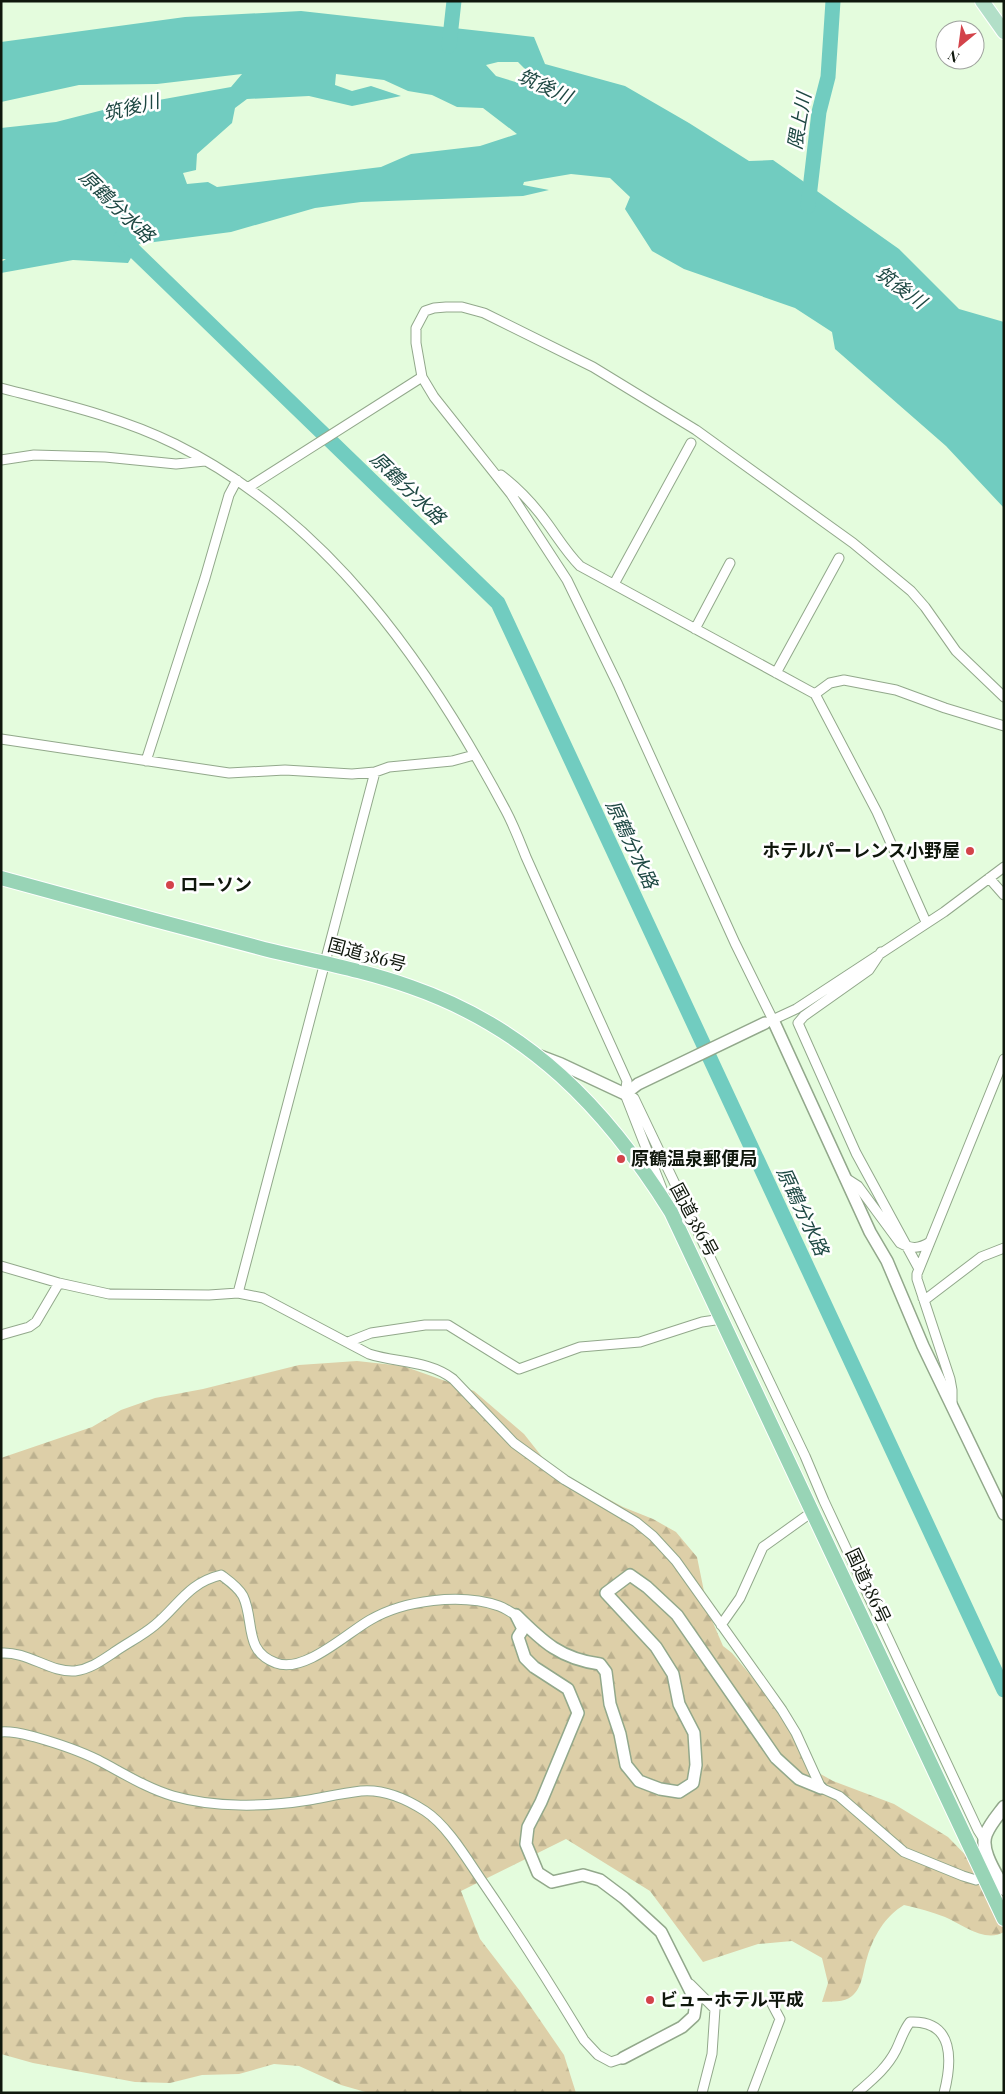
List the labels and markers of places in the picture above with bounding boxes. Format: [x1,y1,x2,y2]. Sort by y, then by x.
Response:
place label: ホテルパーレンス小野屋 [762,838,960,862]
marker: ホテルパーレンス小野屋 [964,845,976,857]
place label: ローソン [180,872,252,896]
marker: ローソン [164,879,176,891]
place label: 原鶴温泉郵便局 [631,1146,757,1170]
marker: 原鶴温泉郵便局 [615,1153,627,1165]
place label: ビューホテル平成 [660,1987,804,2011]
marker: ビューホテル平成 [644,1994,656,2006]

